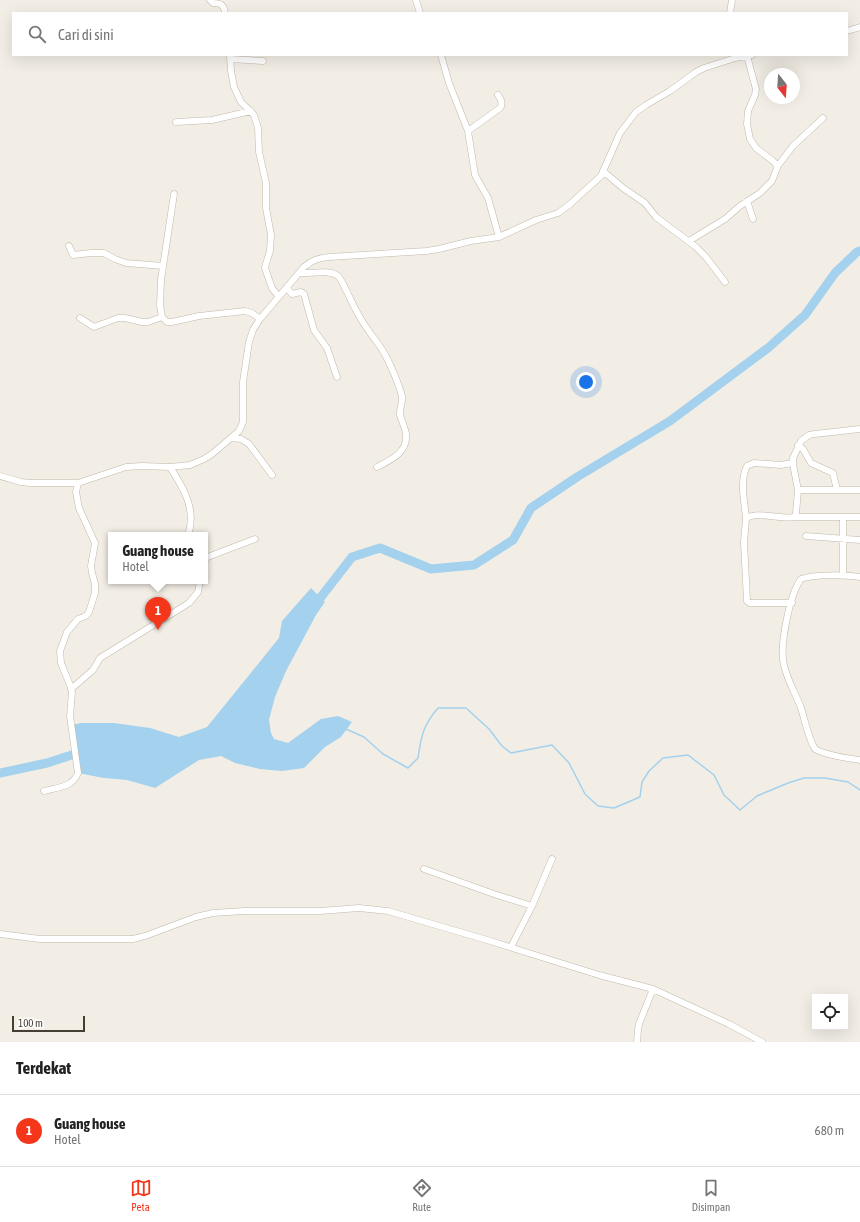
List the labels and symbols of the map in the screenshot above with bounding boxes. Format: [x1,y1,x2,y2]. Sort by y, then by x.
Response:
north arrow [764,68,800,104]
your location [576,372,596,392]
pin: 1 [145,597,171,630]
scale bar [12,1014,85,1033]

